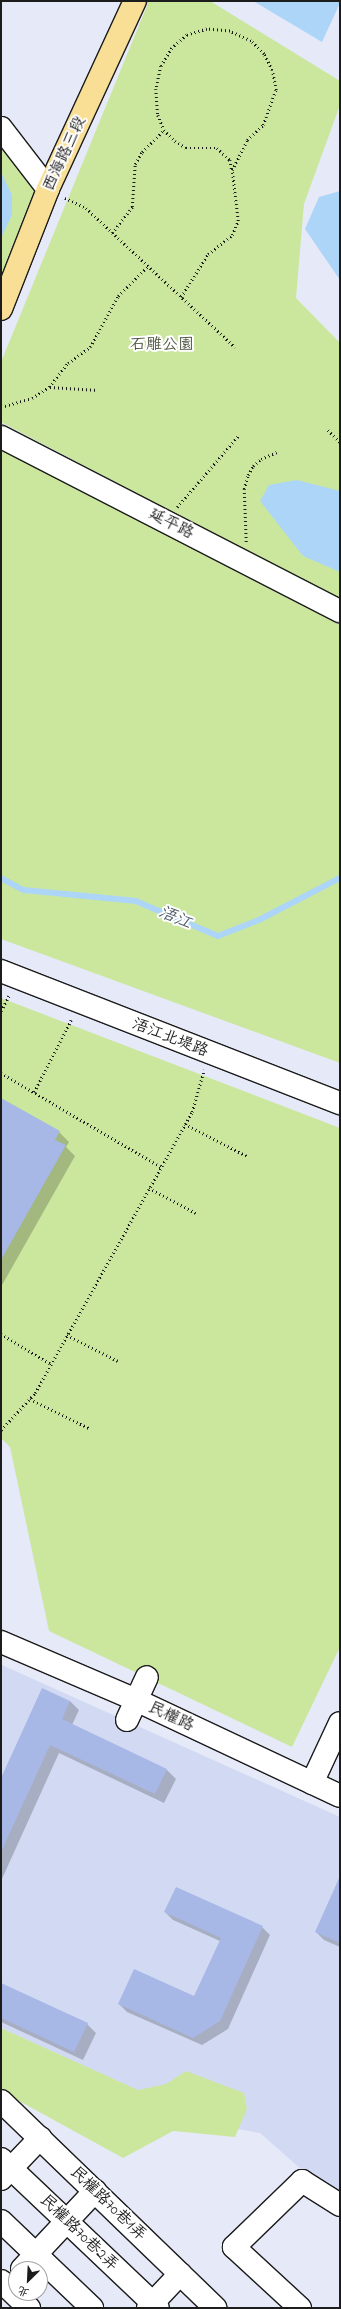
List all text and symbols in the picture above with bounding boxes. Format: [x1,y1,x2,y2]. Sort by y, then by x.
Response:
street label: 西海路三段 [39,114,91,194]
park label: 石雕公園 [130,335,194,355]
street label: 延平路 [145,505,197,543]
water label: 浯江 [155,902,195,934]
street label: 浯江北堤路 [129,1015,211,1061]
street label: 民權路 [145,1698,197,1736]
street label: 民權路70巷1弄 [66,2163,150,2245]
street label: 民權路70巷2弄 [36,2191,122,2275]
north arrow [8,2261,48,2301]
text: 北 [15,2282,32,2301]

